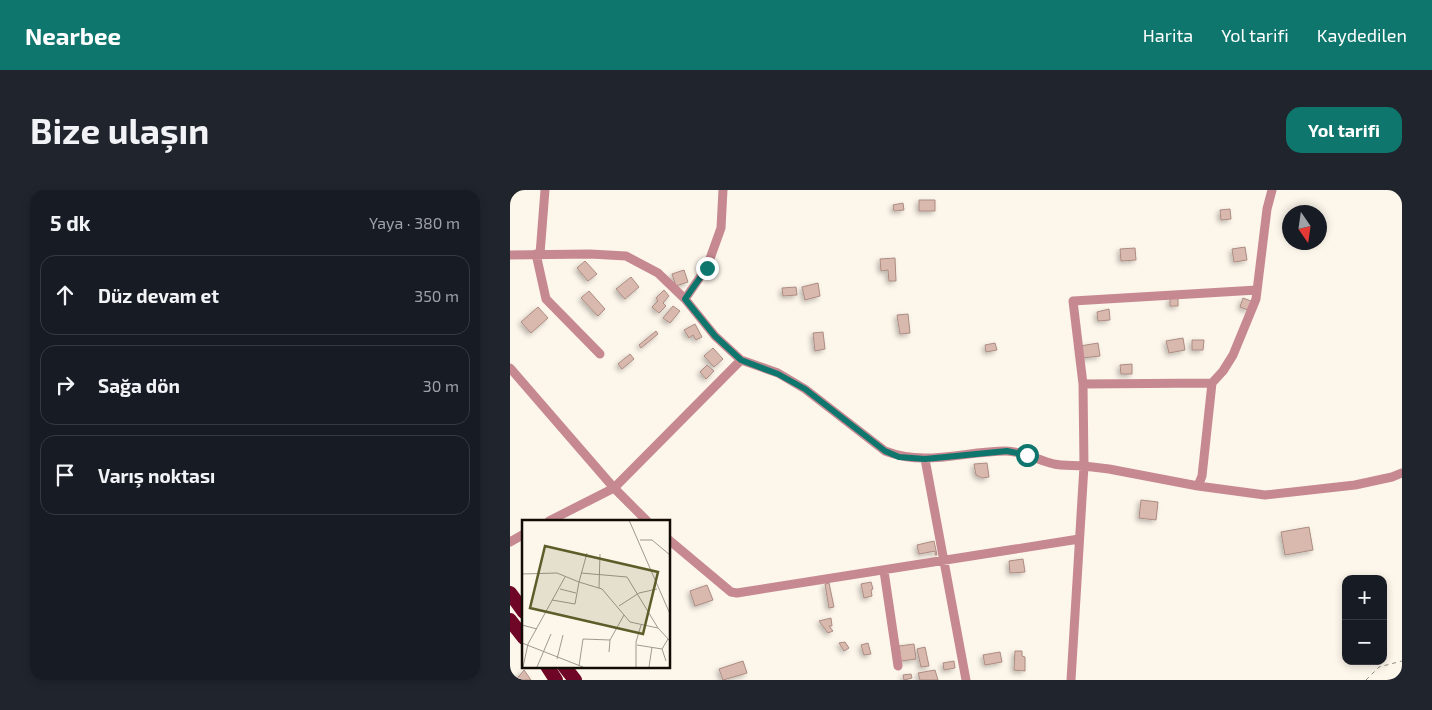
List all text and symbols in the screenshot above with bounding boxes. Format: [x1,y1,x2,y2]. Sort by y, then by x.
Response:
text: Nearbee [25,21,121,50]
text: Harita [1143,24,1193,46]
text: Yol tarifi [1221,24,1289,46]
text: Kaydedilen [1317,24,1407,46]
button: Yol tarifi [1286,107,1402,153]
text: Bize ulaşın [30,109,209,151]
north arrow [1282,205,1327,250]
text: 5 dk [50,210,90,235]
text: Yaya · 380 m [369,213,460,232]
route end [696,257,719,280]
icon: ahead [51,281,79,309]
text: Düz devam et [98,284,219,307]
text: 350 m [414,286,459,305]
icon: right [51,371,79,399]
text: Sağa dön [98,374,180,397]
text: 30 m [423,376,459,395]
route start [1016,444,1039,467]
icon: arrive [51,461,79,489]
text: Varış noktası [98,464,215,487]
inset map [522,520,670,668]
map controls [1342,575,1387,665]
button: + [1342,575,1387,620]
button: − [1342,620,1387,665]

